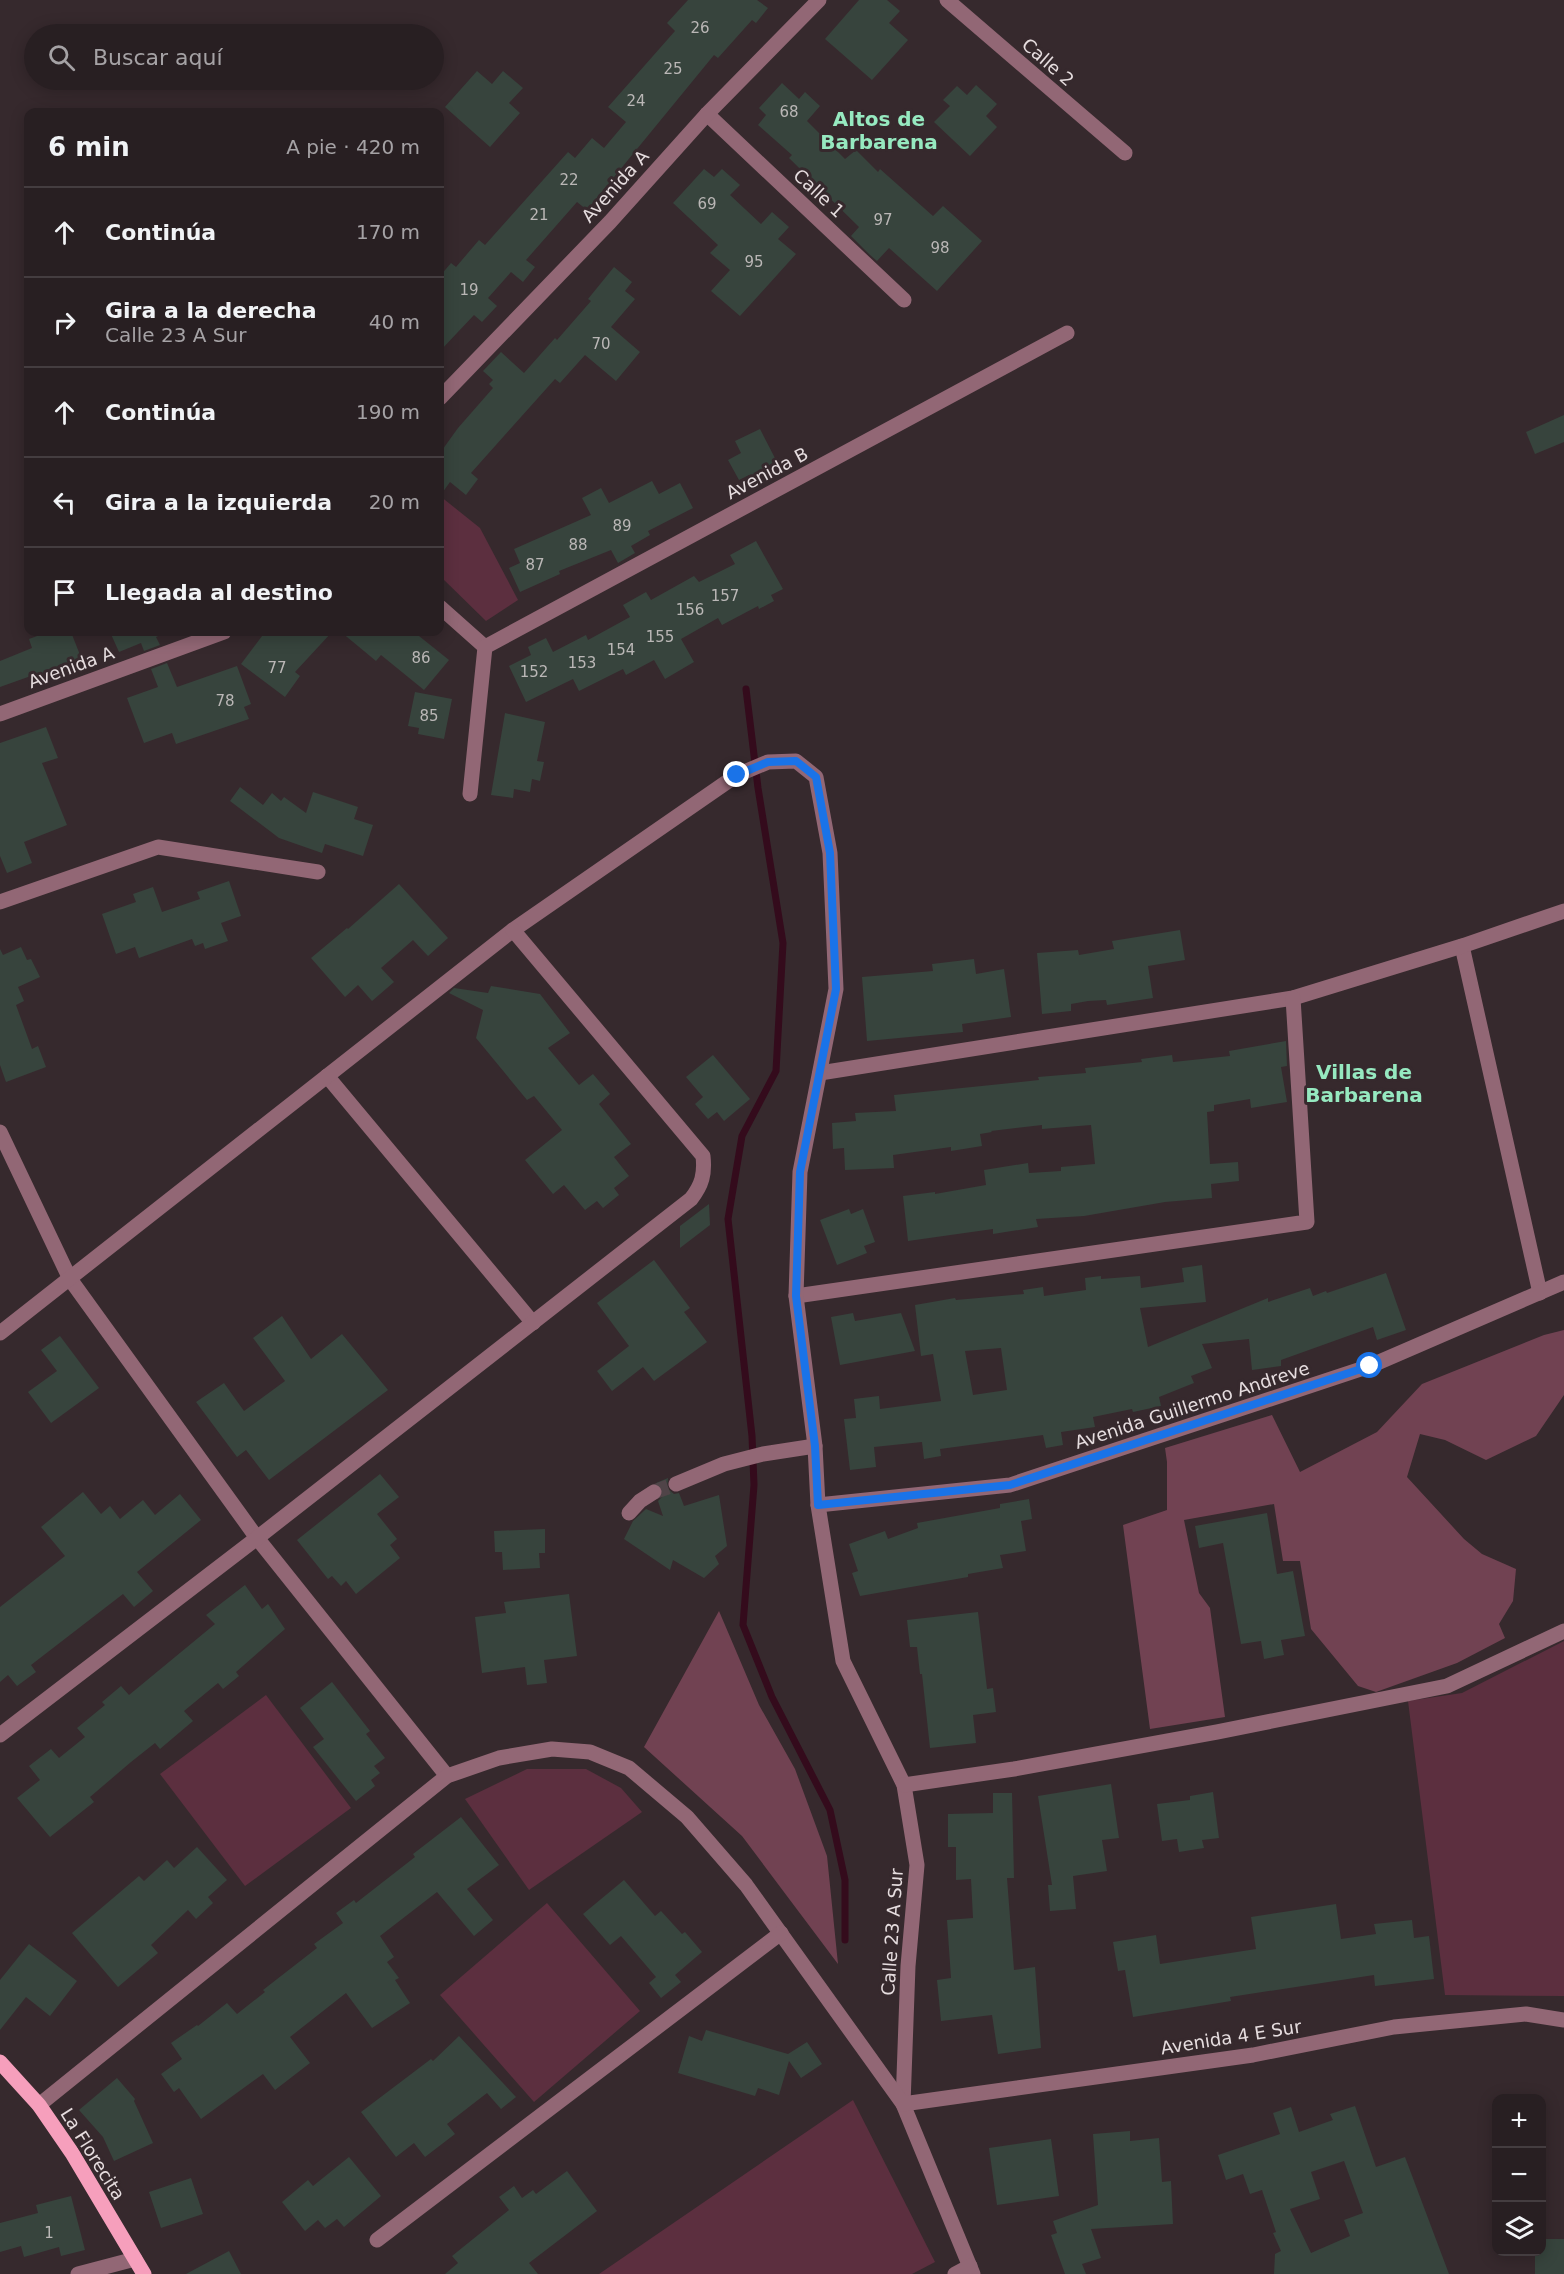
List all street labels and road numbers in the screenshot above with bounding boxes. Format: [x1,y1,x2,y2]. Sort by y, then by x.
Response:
street label: Calle 2 [1018,34,1078,90]
street label: Avenida A [577,145,653,226]
street label: Calle 1 [789,164,849,222]
street label: Avenida B [722,443,812,503]
street label: Avenida A [25,642,117,692]
street label: Avenida Guillermo Andreve [1072,1357,1312,1453]
street label: Calle 23 A Sur [877,1867,907,1996]
street label: Avenida 4 E Sur [1159,2015,1303,2058]
street label: La Florecita [56,2104,130,2204]

